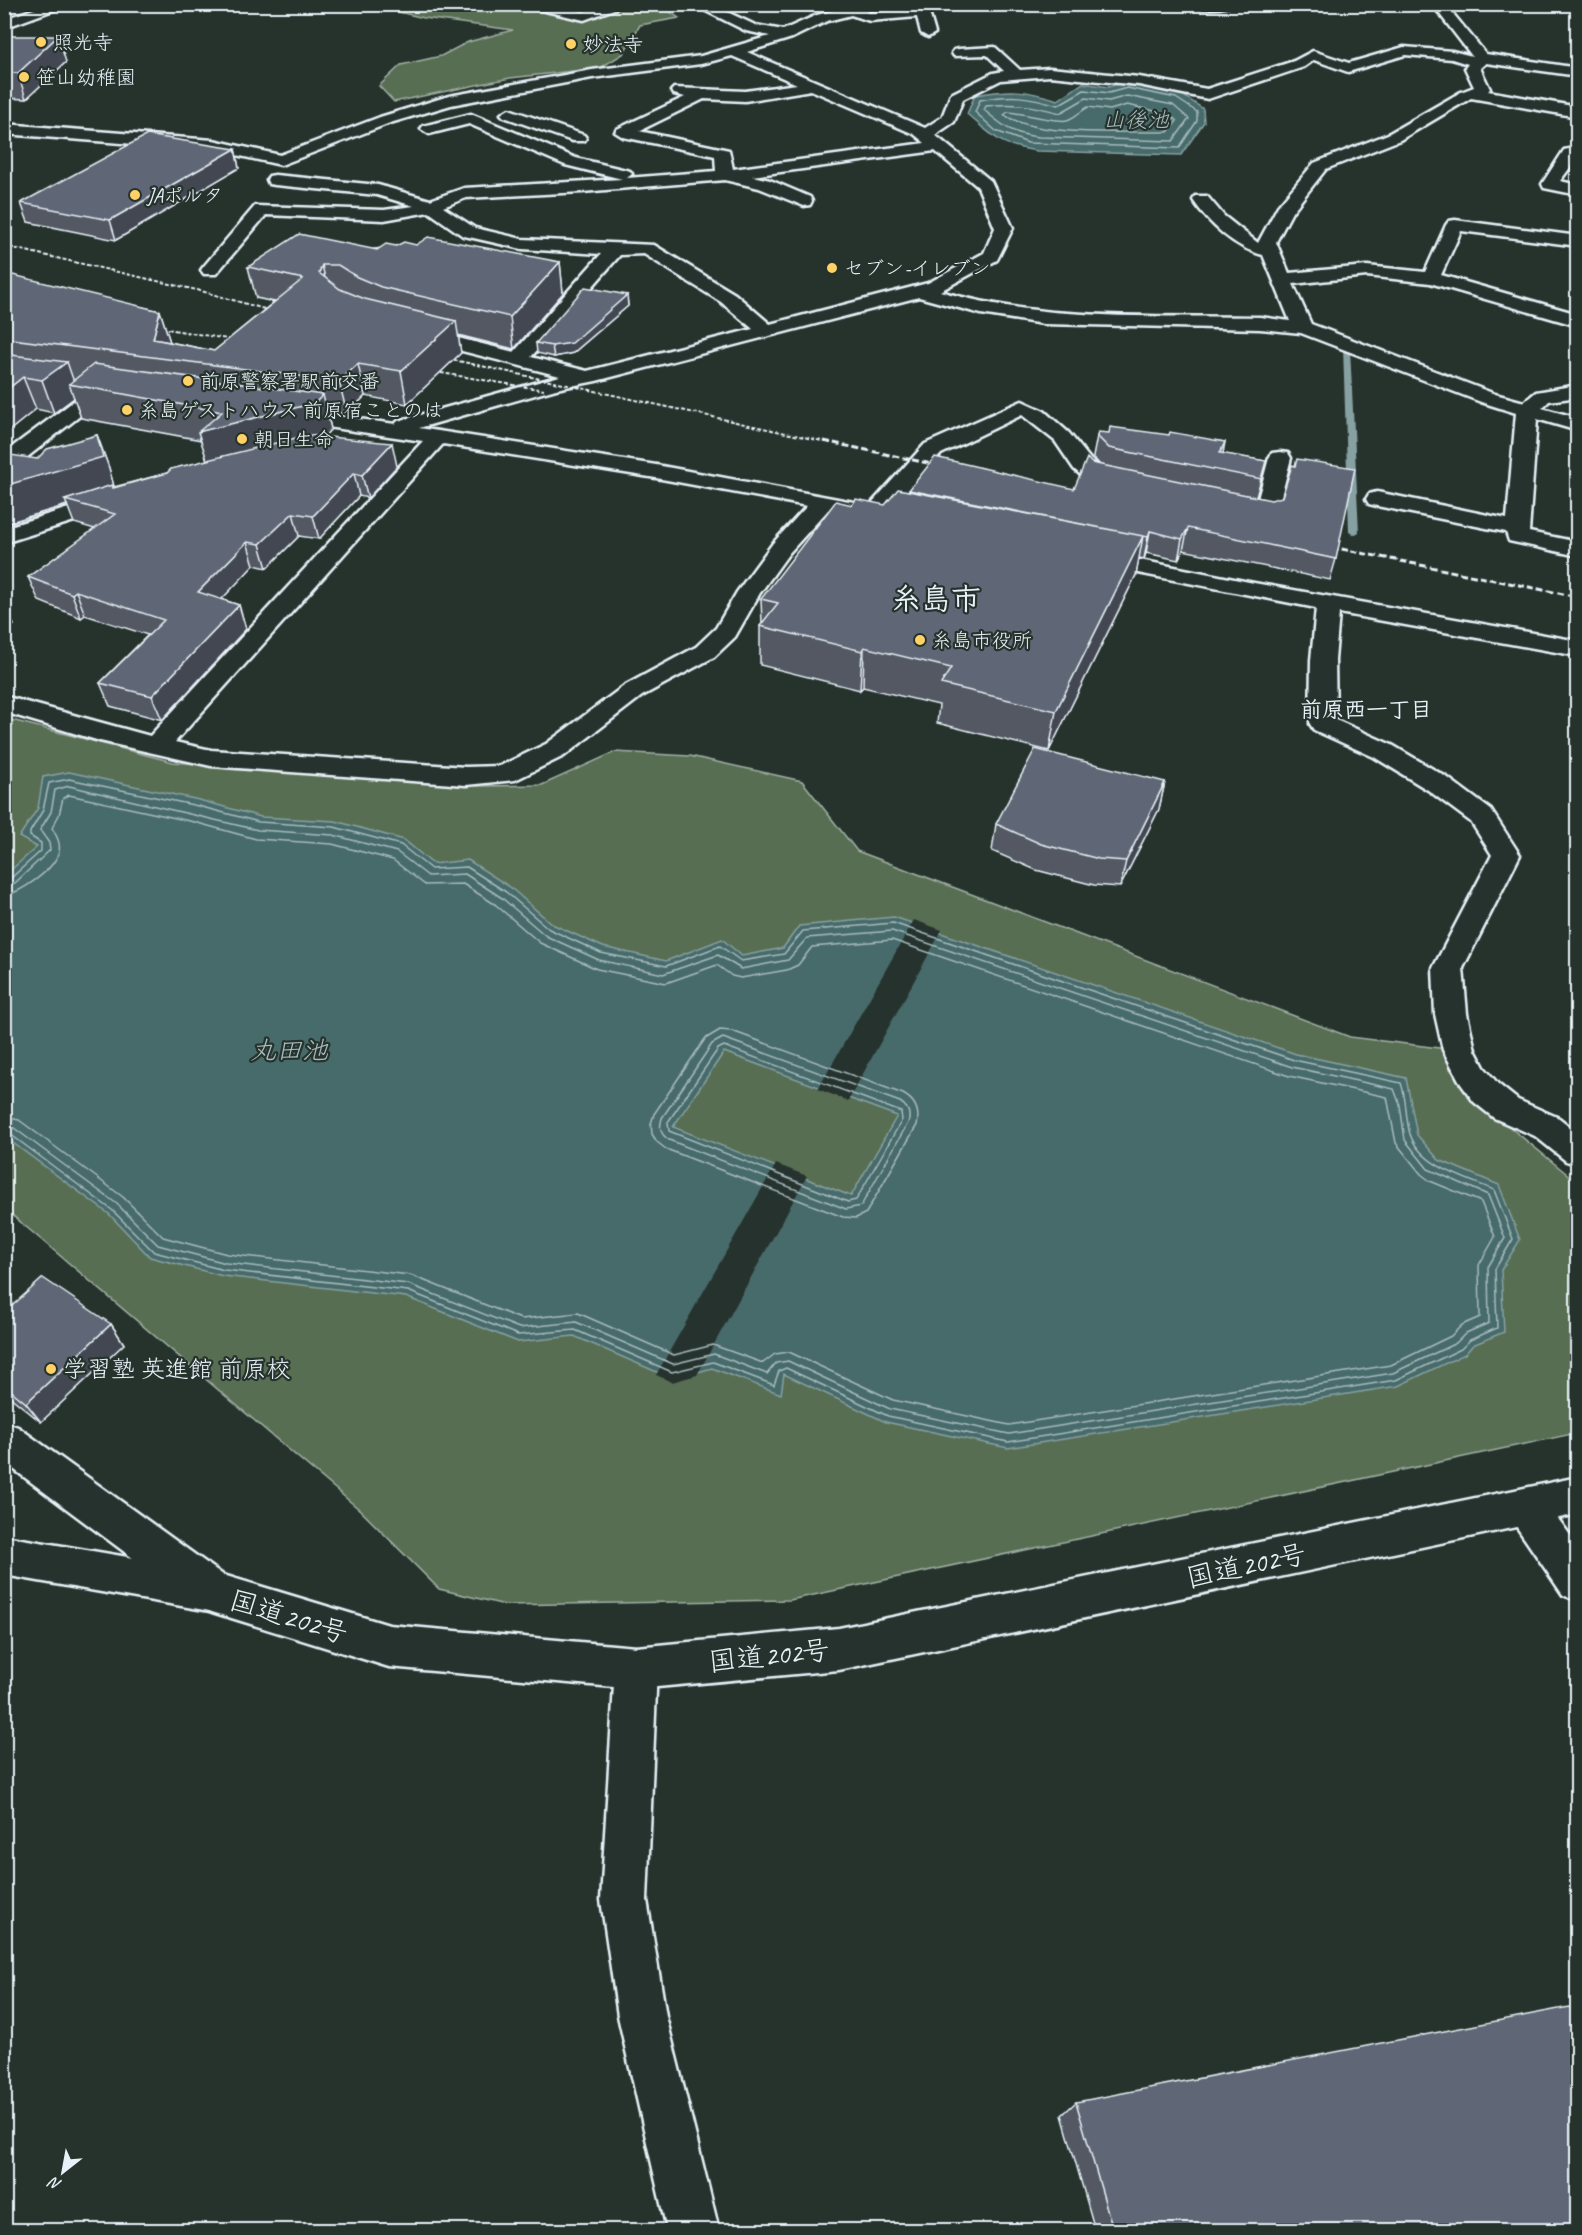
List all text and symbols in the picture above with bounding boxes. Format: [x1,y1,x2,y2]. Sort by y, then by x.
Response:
place label: 照光寺 [53,30,113,55]
place label: 妙法寺 [583,32,643,57]
marker: 照光寺 [34,35,48,49]
marker: 妙法寺 [564,37,578,51]
place label: 笹山幼稚園 [36,65,136,90]
marker: 笹山幼稚園 [17,70,31,84]
water label: 山後池 [1103,106,1170,134]
place label: JAポルタ [146,183,223,208]
marker: JAポルタ [128,188,142,202]
place label: セブン-イレブン [844,256,991,281]
marker: セブン-イレブン [825,261,839,275]
place label: 前原警察署駅前交番 [200,369,380,394]
marker: 前原警察署駅前交番 [181,374,195,388]
place label: 糸島ゲストハウス 前原宿ことのは [139,398,443,423]
marker: 糸島ゲストハウス 前原宿ことのは [120,403,134,417]
place label: 朝日生命 [254,427,334,452]
marker: 朝日生命 [235,432,249,446]
district label: 糸島市 [891,580,981,618]
place label: 糸島市役所 [932,628,1032,653]
marker: 糸島市役所 [913,633,927,647]
district label: 前原西一丁目 [1300,696,1432,724]
water label: 丸田池 [250,1034,329,1067]
place label: 学習塾 英進館 前原校 [63,1354,291,1384]
marker: 学習塾 英進館 前原校 [44,1362,58,1376]
street label: 国道202号 [1183,1536,1309,1595]
street label: 国道202号 [225,1582,352,1651]
street label: 国道202号 [707,1632,831,1679]
north arrow [33,2142,93,2202]
text: N [44,2171,65,2195]

